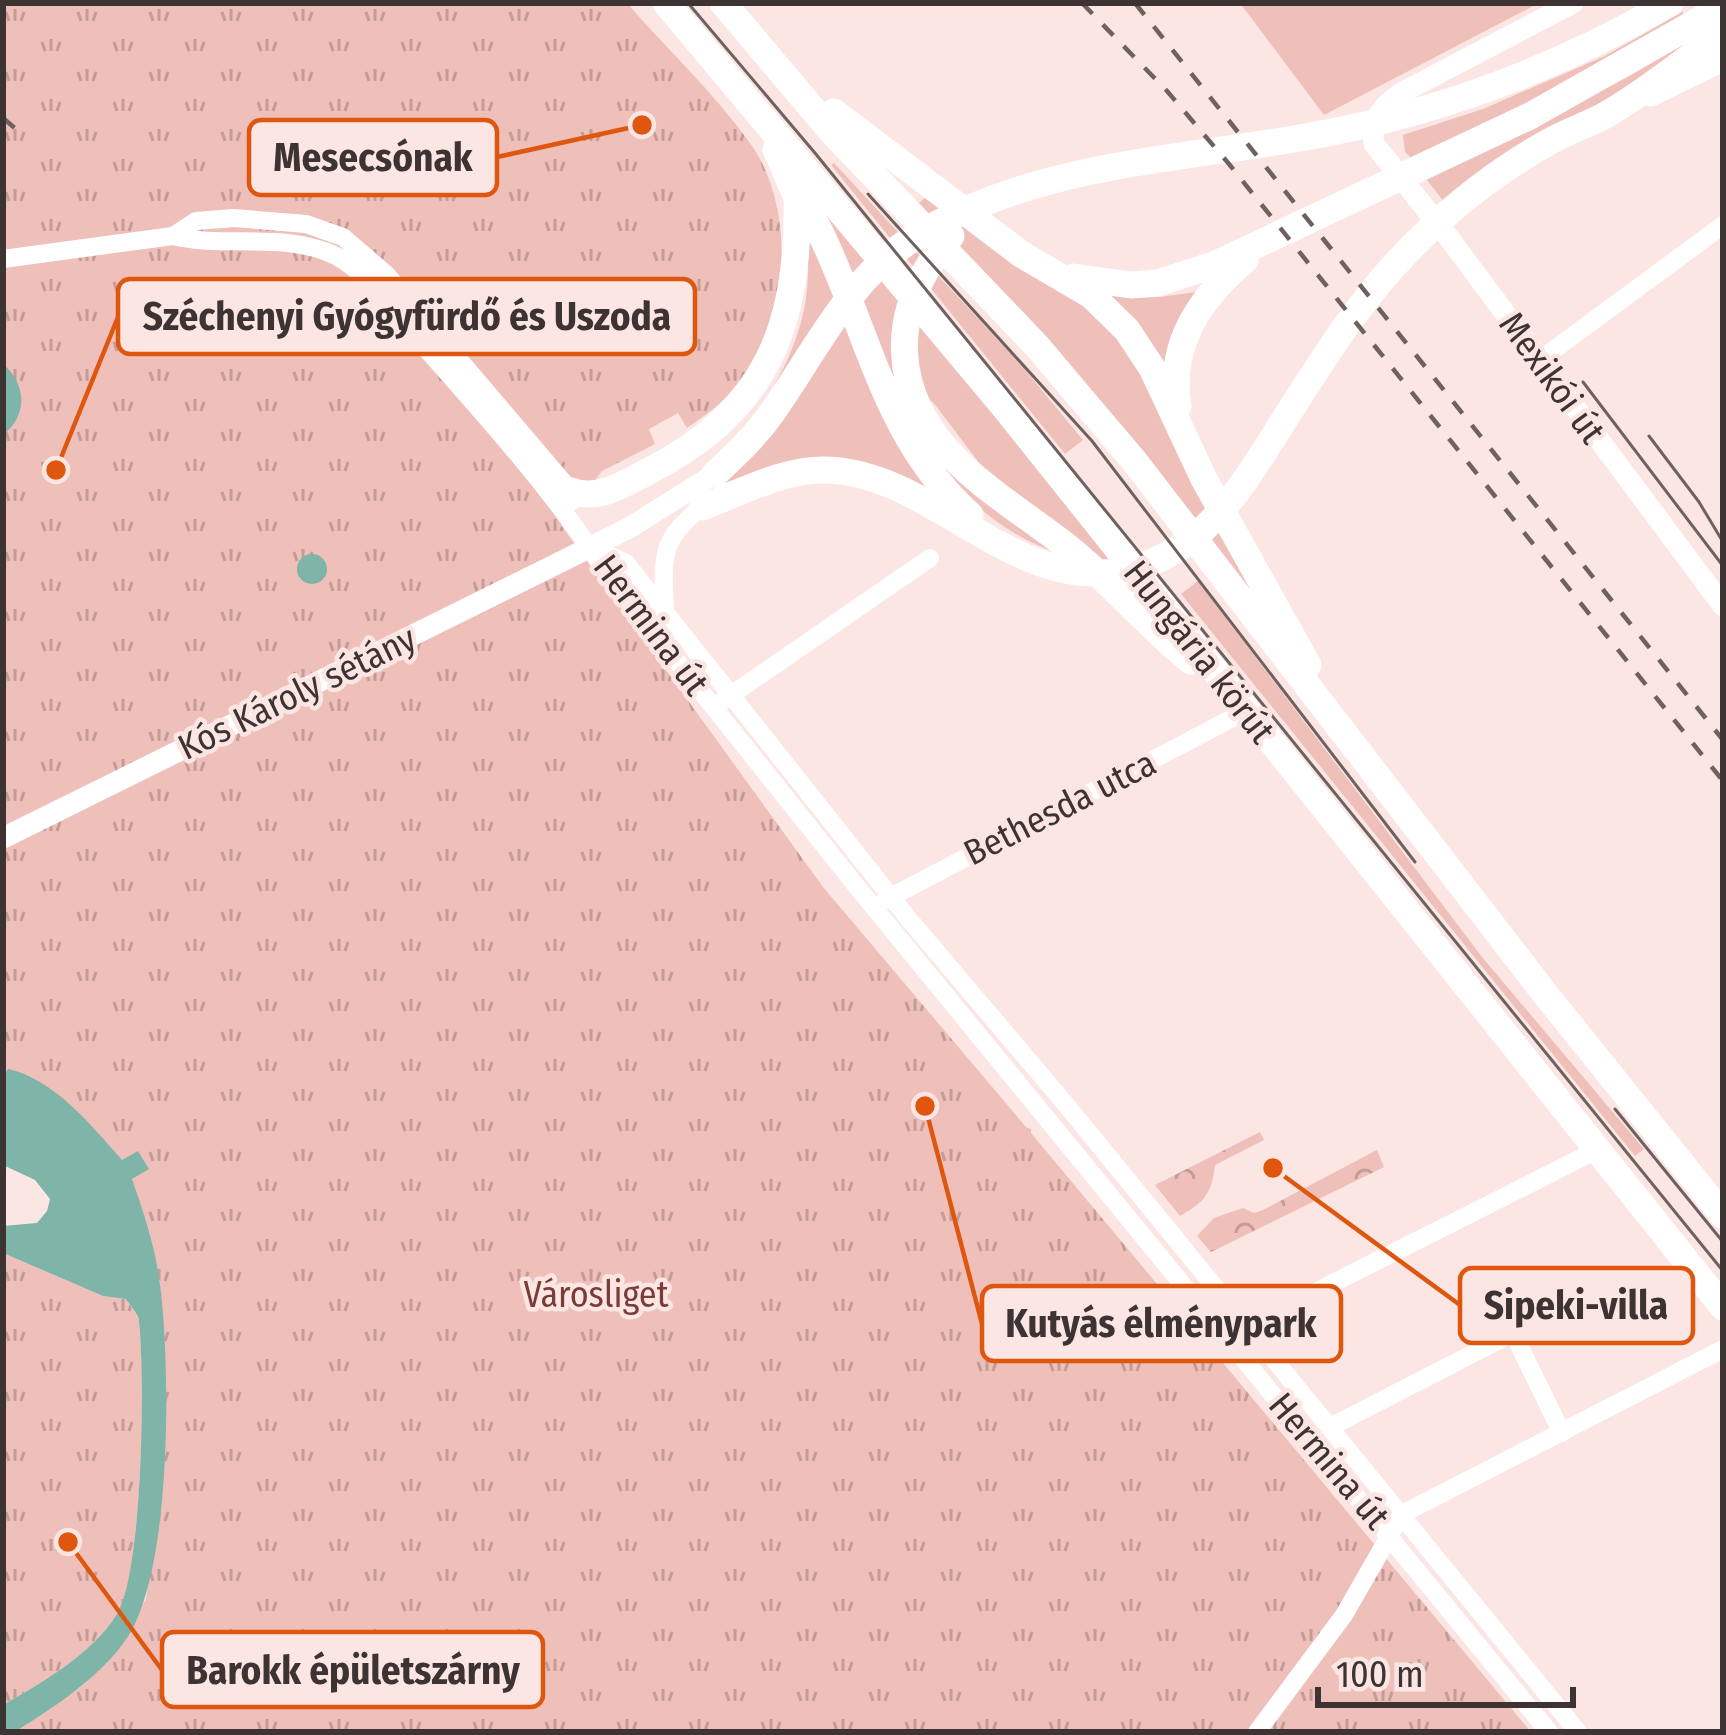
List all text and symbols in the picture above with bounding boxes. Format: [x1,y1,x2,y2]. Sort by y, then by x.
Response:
callout: Mesecsónak [249,120,497,195]
text: Mesecsónak [273,135,474,181]
callout: Széchenyi Gyógyfürdő és Uszoda [118,279,695,354]
text: Széchenyi Gyógyfürdő és Uszoda [143,294,671,340]
street label: Mexikói út [1490,304,1614,452]
street label: Hermina út [584,546,718,704]
street label: Hungária körút [1114,552,1284,752]
street label: Kós Károly sétány [171,616,423,770]
street label: Bethesda utca [957,741,1163,875]
callout: Sipeki-villa [1460,1268,1693,1343]
park label: Városliget [524,1273,669,1317]
text: Sipeki-villa [1484,1283,1668,1329]
callout: Kutyás élménypark [982,1286,1341,1361]
text: Kutyás élménypark [1005,1301,1318,1347]
street label: Hermina út [1259,1384,1399,1538]
callout: Barokk épületszárny [162,1632,543,1707]
scale bar [1318,1633,1573,1707]
text: Barokk épületszárny [186,1648,520,1694]
text: 100 m [1336,1653,1424,1697]

